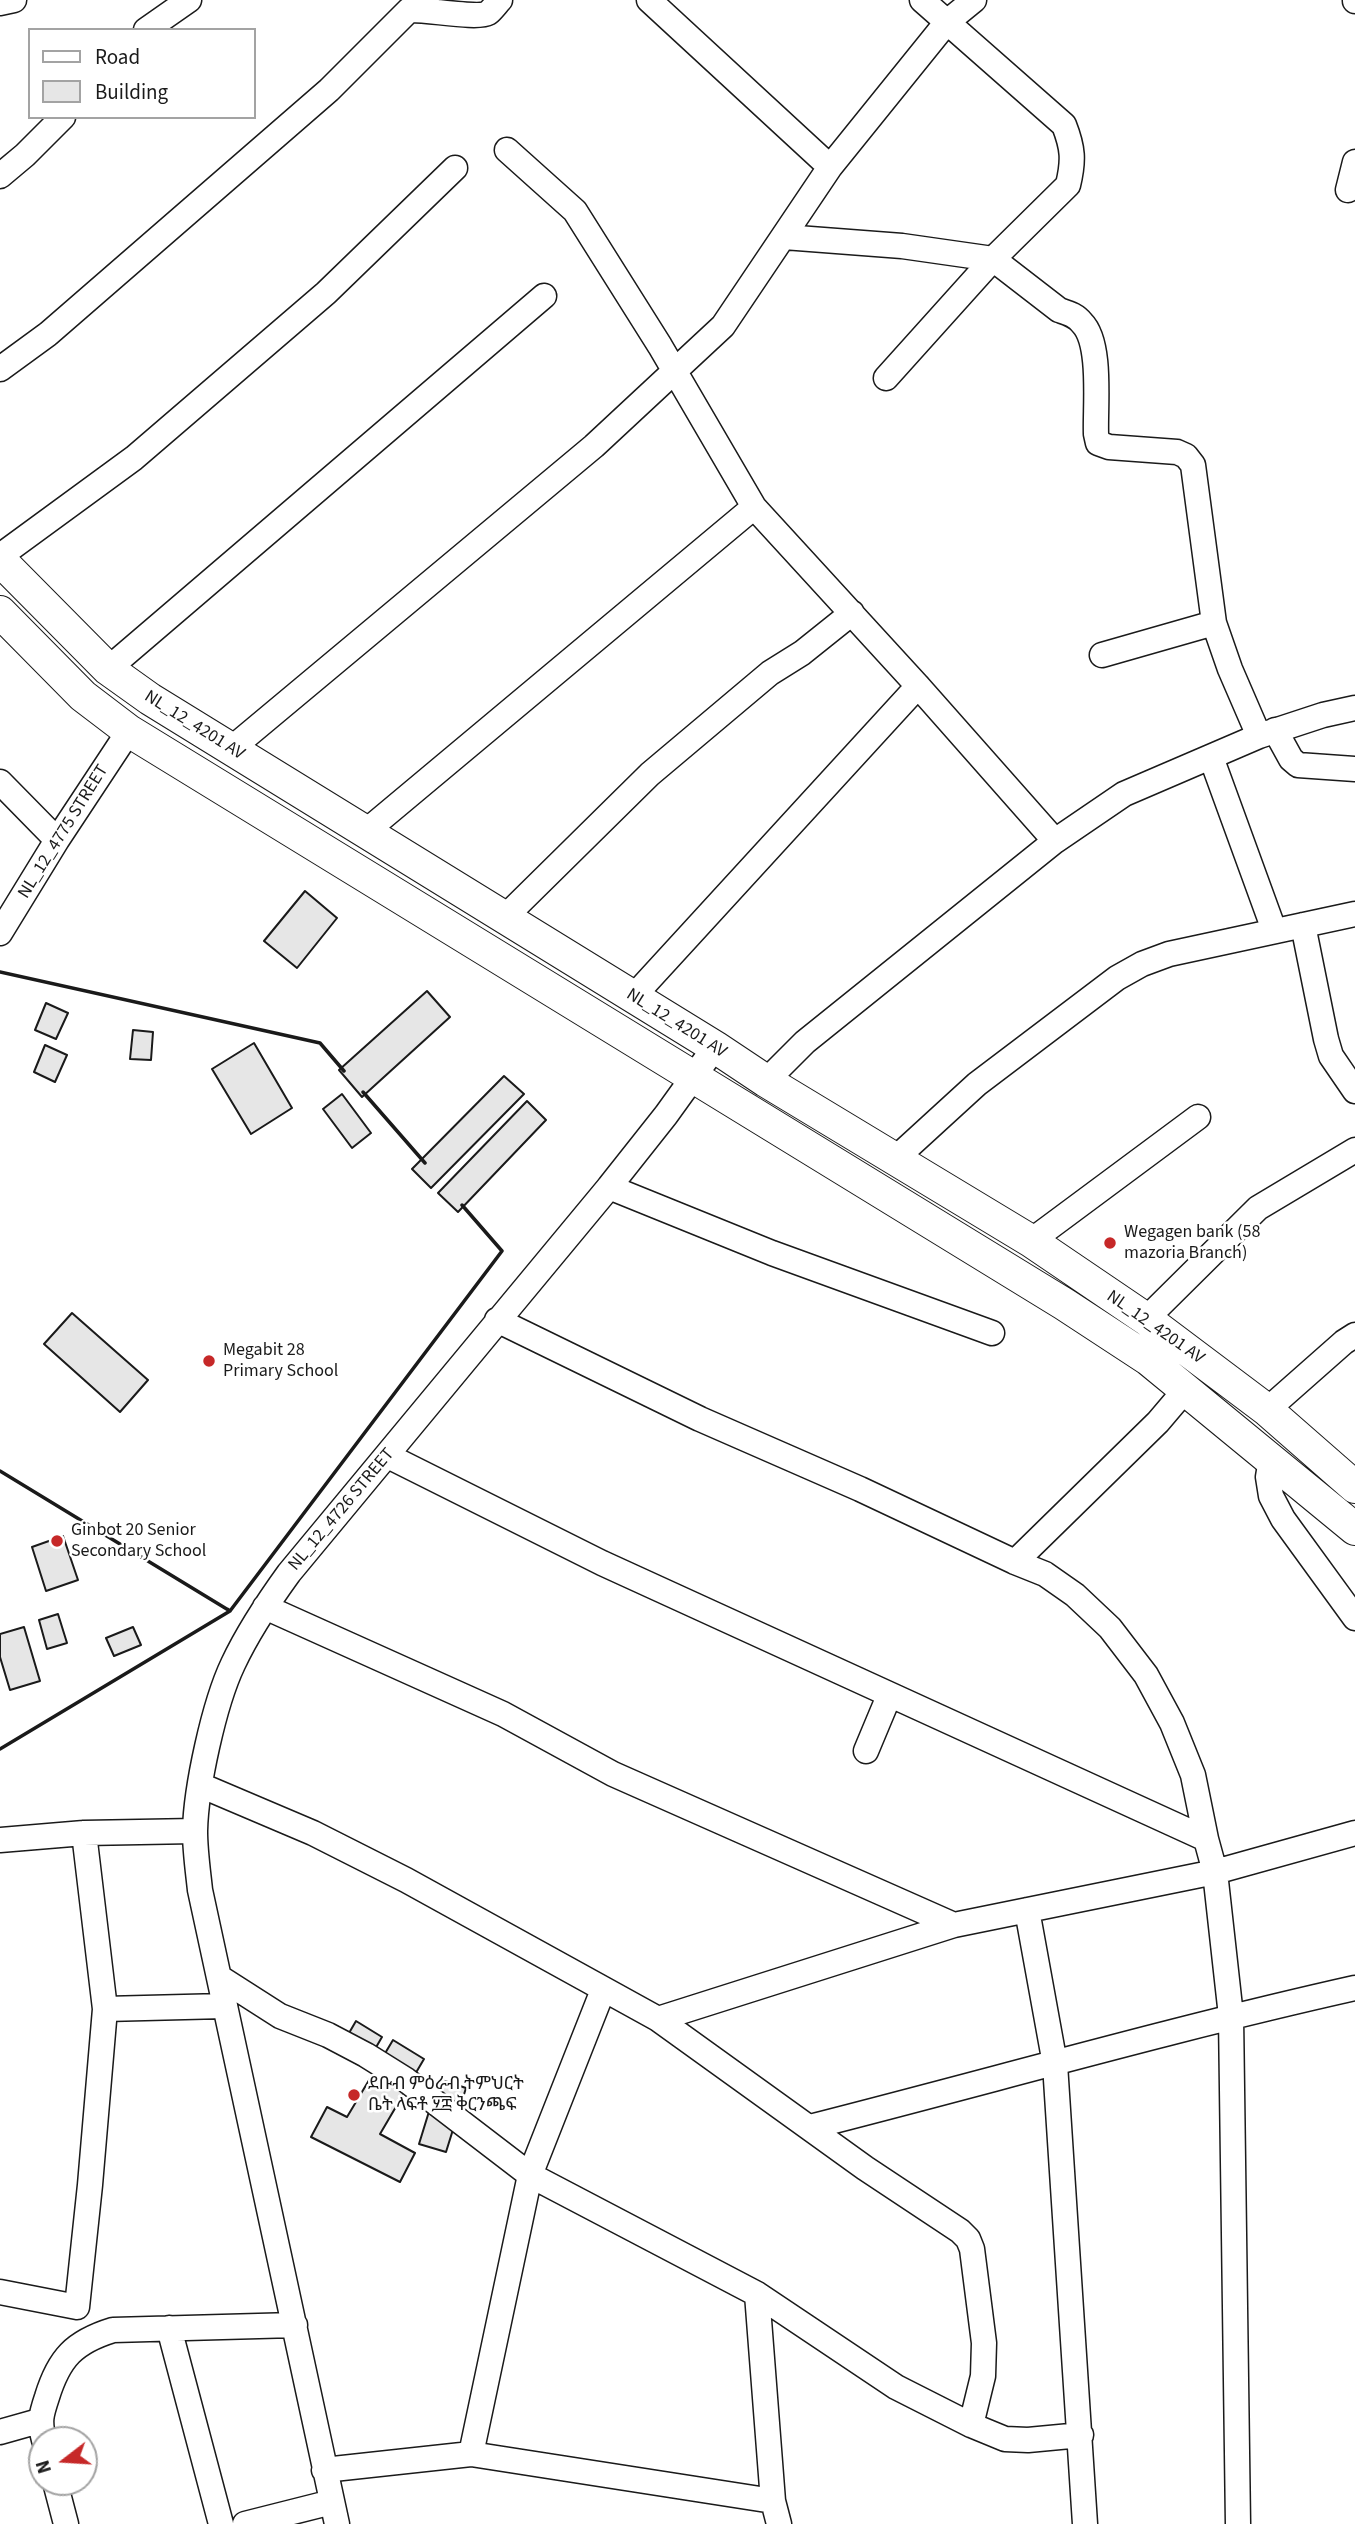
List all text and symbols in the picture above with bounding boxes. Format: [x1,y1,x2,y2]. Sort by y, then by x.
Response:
legend [28,28,256,119]
text: Road [95,42,140,72]
text: Building [95,77,168,107]
street label: NL_12_4201 AV [140,687,248,765]
street label: NL_12_4775 STREET [14,761,114,903]
street label: NL_12_4201 AV [622,985,730,1063]
place label: Wegagen bank (58 mazoria Branch) [1124,1222,1260,1264]
marker: Wegagen bank (58 mazoria Branch) [1102,1235,1118,1251]
street label: NL_12_4201 AV [1102,1286,1208,1370]
place label: Megabit 28 Primary School [223,1340,338,1382]
marker: Megabit 28 Primary School [201,1353,217,1369]
street label: NL_12_4726 STREET [284,1444,400,1576]
place label: Ginbot 20 Senior Secondary School [71,1520,206,1562]
marker: Ginbot 20 Senior Secondary School [49,1533,65,1549]
place label: ደቡብ ምዕራብ ትምህርት ቤት ላፍቶ ፶፰ ቅርንጫፍ [368,2074,524,2116]
marker: ደቡብ ምዕራብ ትምህርት ቤት ላፍቶ ፶፰ ቅርንጫፍ [346,2087,362,2103]
north arrow [28,2426,98,2496]
text: N [30,2457,59,2477]

